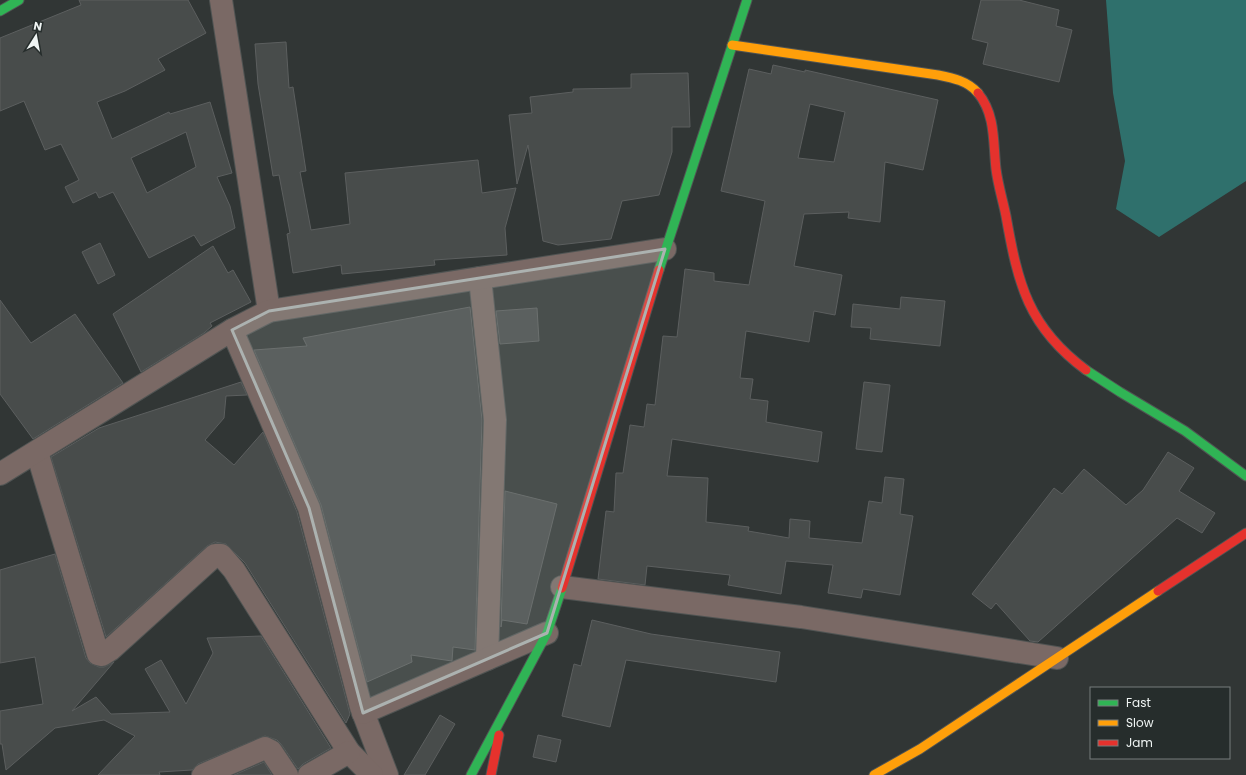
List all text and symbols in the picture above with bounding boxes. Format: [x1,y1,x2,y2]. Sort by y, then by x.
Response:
north arrow [16,16,56,56]
text: N [32,18,43,35]
legend [1090,687,1230,759]
text: Fast [1126,694,1151,711]
text: Slow [1126,714,1154,731]
text: Jam [1126,734,1153,751]

